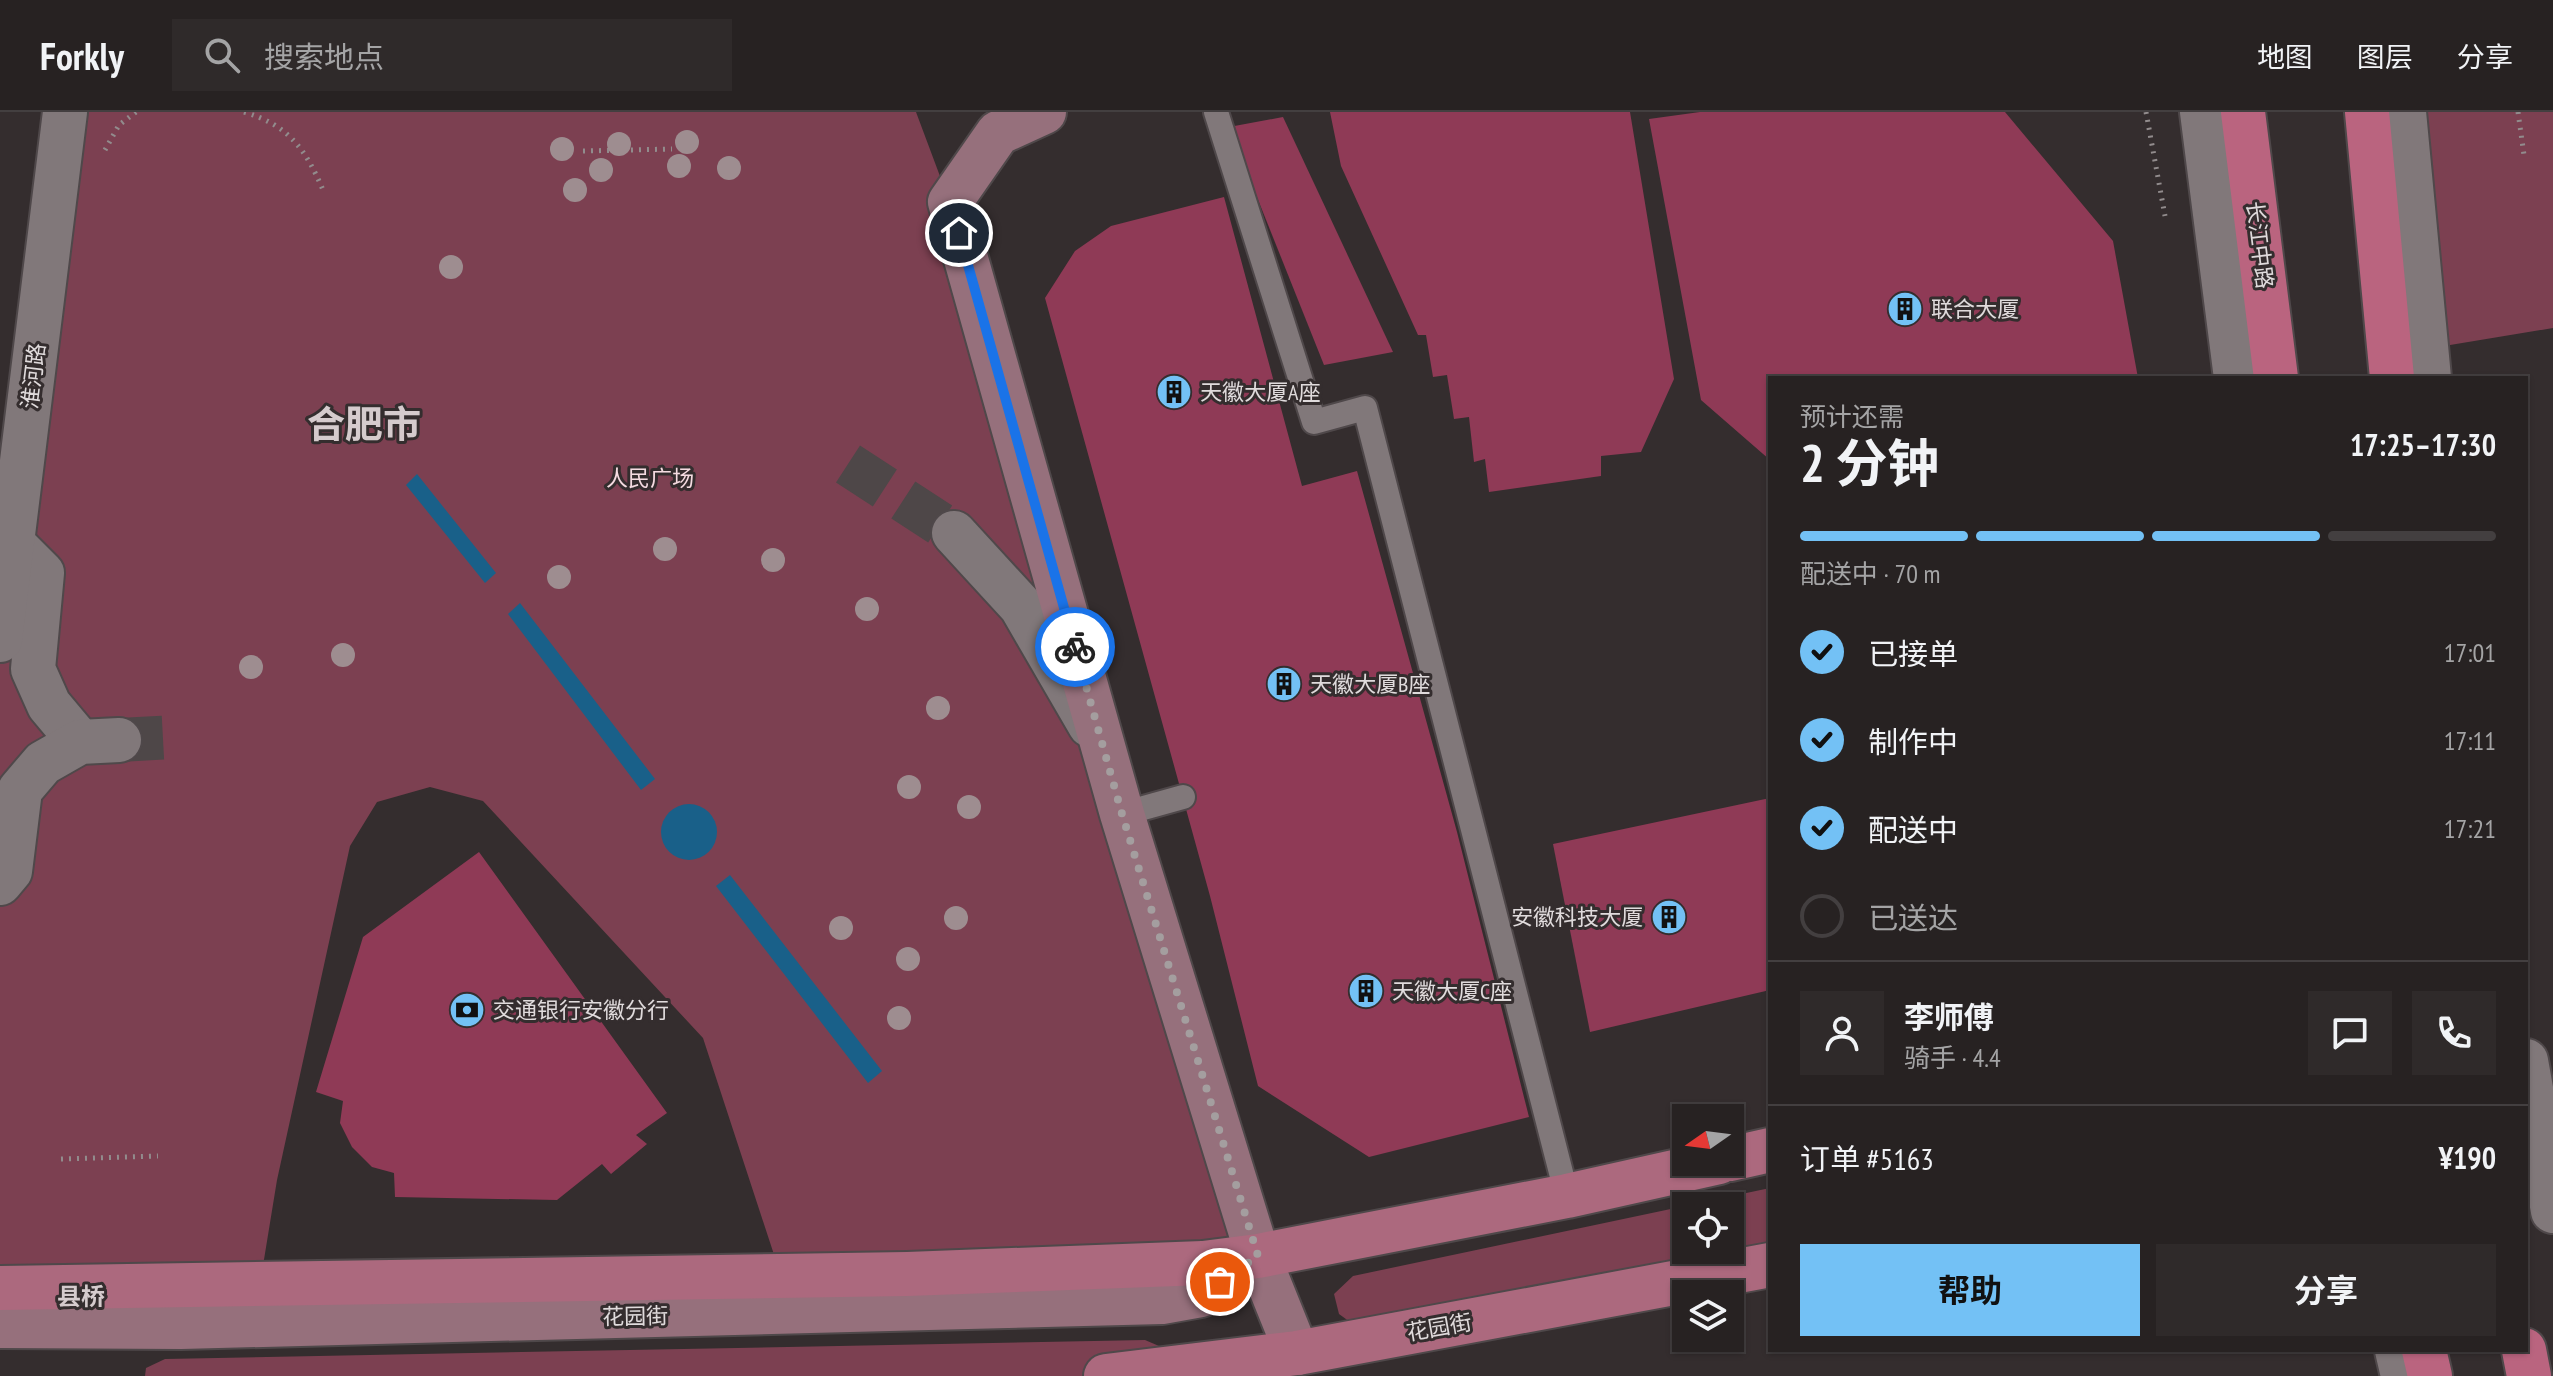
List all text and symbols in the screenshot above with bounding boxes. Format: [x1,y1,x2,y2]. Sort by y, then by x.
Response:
search box [172,19,732,91]
text: Forkly [40,31,124,80]
icon: search [200,33,244,77]
text: 搜索地点 [264,37,384,76]
text: 地图 [2257,38,2313,75]
text: 图层 [2357,38,2413,75]
text: 分享 [2457,38,2513,75]
pin [925,199,993,267]
street label: 长江中路 [2241,200,2279,290]
icon: home [937,211,981,255]
building icon: 联合大厦 [1886,290,1924,328]
place label: 联合大厦 [1931,295,2019,323]
street label: 淮河路 [15,342,51,410]
building icon: 天徽大厦A座 [1155,373,1193,411]
place label: 天徽大厦A座 [1200,378,1320,406]
district label: 合肥市 [307,399,421,448]
text: 预计还需 [1800,400,1904,433]
text: 17:25–17:30 [2350,425,2496,464]
text: 2 分钟 [1800,429,1940,496]
park label: 人民广场 [606,464,694,492]
text: 配送中 · 70 m [1800,557,1940,590]
courier [1035,607,1115,687]
icon: bike [1053,625,1097,669]
icon: check [1800,630,1844,674]
text: 已接单 [1868,634,1958,673]
text: 17:01 [2444,636,2496,669]
building icon: 天徽大厦B座 [1265,665,1303,703]
place label: 天徽大厦B座 [1310,670,1430,698]
icon: check [1800,718,1844,762]
text: 制作中 [1868,722,1958,761]
text: 17:11 [2444,724,2496,757]
icon: check [1800,806,1844,850]
text: 配送中 [1868,810,1958,849]
text: 17:21 [2444,812,2496,845]
building icon: 安徽科技大厦 [1650,898,1688,936]
text: 已送达 [1868,898,1958,937]
place label: 安徽科技大厦 [1511,903,1643,931]
building icon: 天徽大厦C座 [1347,972,1385,1010]
place label: 天徽大厦C座 [1392,977,1512,1005]
bank icon: 交通银行安徽分行 [448,991,486,1029]
button: person [1800,991,1884,1075]
button: chat [2308,991,2392,1075]
button: phone [2412,991,2496,1075]
place label: 交通银行安徽分行 [493,996,669,1024]
text: 李师傅 [1904,997,1994,1036]
text: 骑手 · 4.4 [1904,1041,2001,1074]
north arrow [1672,1104,1744,1176]
map controls [1672,1104,1744,1352]
text: ¥190 [2439,1138,2496,1177]
text: 订单 #5163 [1800,1139,1934,1178]
button: locate [1672,1192,1744,1264]
button: 帮助 [1800,1244,2140,1336]
button: 分享 [2156,1244,2496,1336]
pin [1186,1248,1254,1316]
icon: bag [1198,1260,1242,1304]
button: layers [1672,1280,1744,1352]
district label: 县桥 [57,1281,105,1312]
street label: 花园街 [602,1301,668,1331]
street label: 花园街 [1404,1307,1474,1347]

